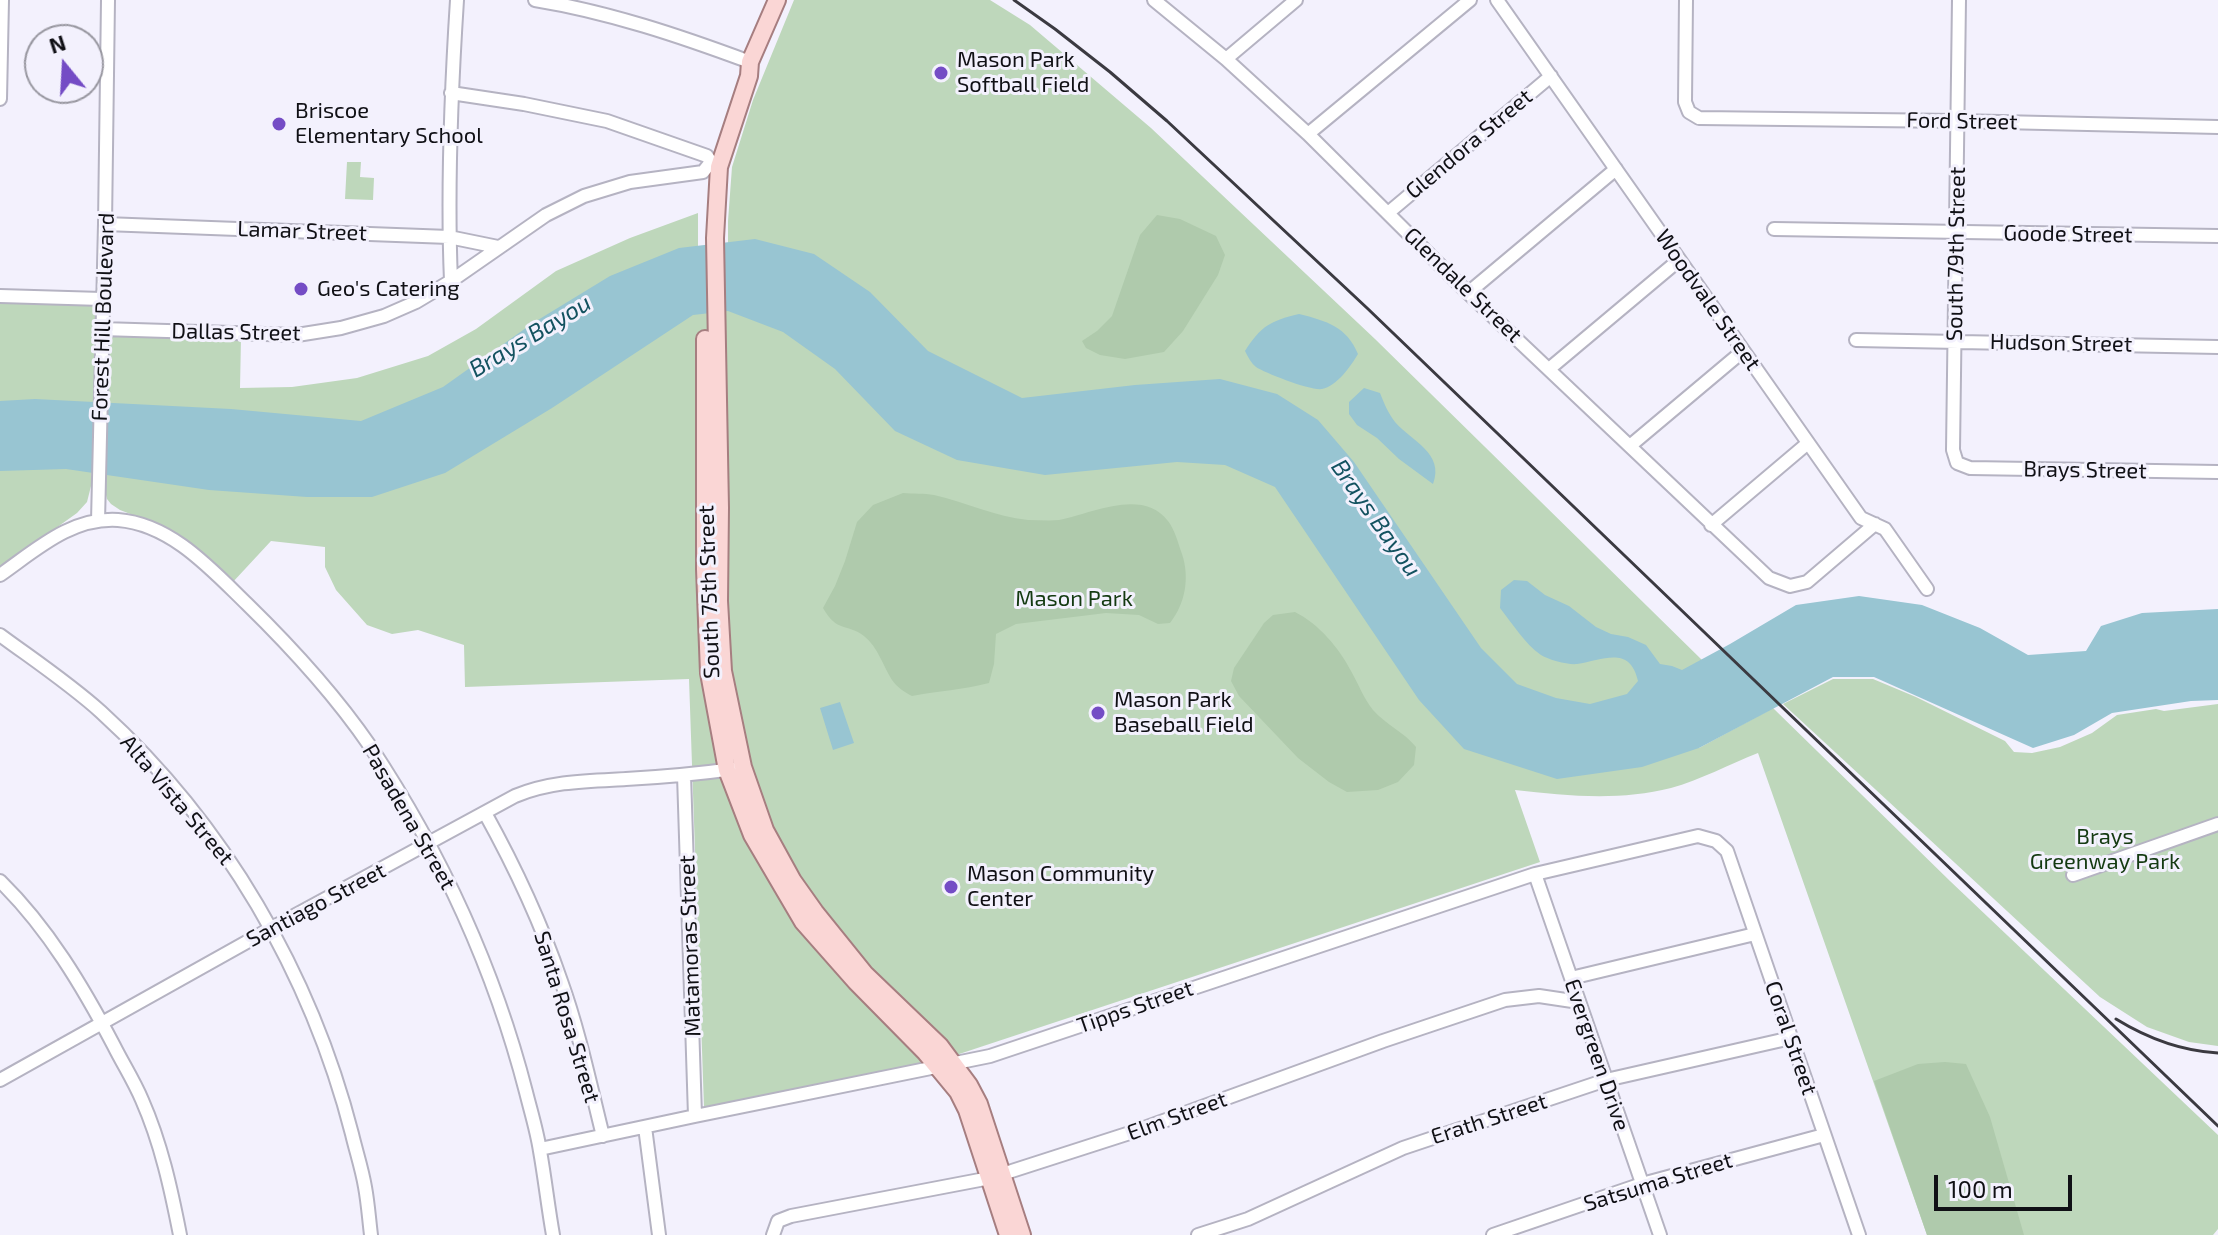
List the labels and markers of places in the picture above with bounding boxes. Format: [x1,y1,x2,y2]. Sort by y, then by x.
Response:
place label: Mason Park Softball Field [957,47,1089,98]
marker: Mason Park Softball Field [932,64,950,82]
place label: Briscoe Elementary School [295,98,483,150]
marker: Briscoe Elementary School [270,115,288,133]
place label: Geo's Catering [317,276,460,302]
marker: Geo's Catering [292,280,310,298]
place label: Mason Park Baseball Field [1114,687,1254,738]
marker: Mason Park Baseball Field [1089,704,1107,722]
place label: Mason Community Center [967,861,1154,912]
marker: Mason Community Center [942,878,960,896]

